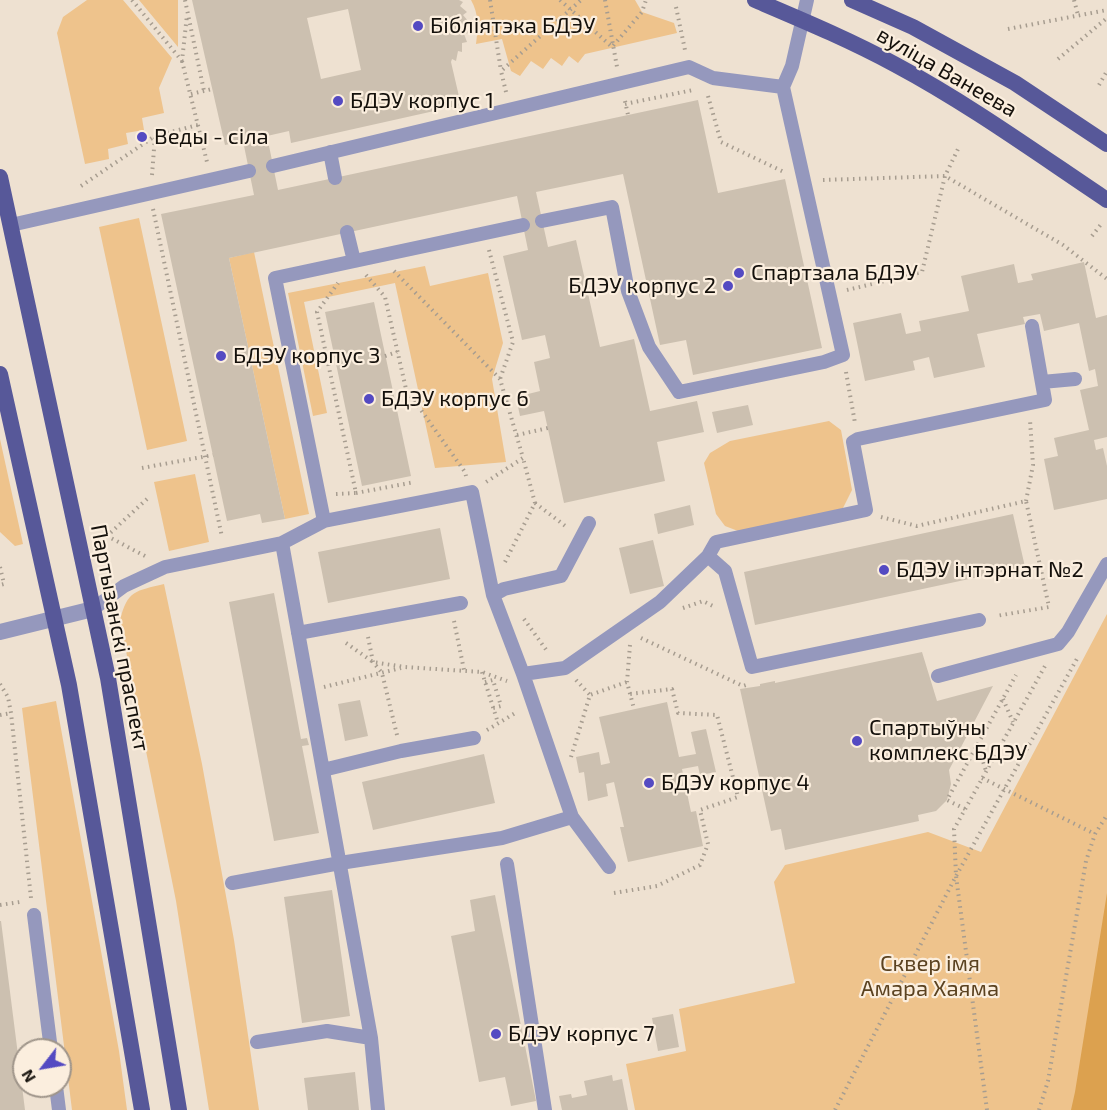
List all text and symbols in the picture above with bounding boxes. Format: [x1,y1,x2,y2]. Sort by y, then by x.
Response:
place label: Бібліятэка БДЭУ [430,13,595,39]
marker: Бібліятэка БДЭУ [411,19,425,33]
street label: вуліца Ванеева [872,21,1022,123]
place label: БДЭУ корпус 1 [350,88,494,114]
marker: БДЭУ корпус 1 [331,94,345,108]
place label: Веды - сіла [154,124,269,150]
marker: Веды - сіла [135,130,149,144]
place label: Спартзала БДЭУ [751,260,918,286]
marker: Спартзала БДЭУ [732,266,746,280]
place label: БДЭУ корпус 2 [568,273,716,299]
marker: БДЭУ корпус 2 [721,279,735,293]
place label: БДЭУ корпус 3 [233,343,381,369]
marker: БДЭУ корпус 3 [214,349,228,363]
place label: БДЭУ корпус 6 [381,386,529,412]
marker: БДЭУ корпус 6 [362,392,376,406]
street label: Партызанскі праспект [85,522,155,754]
place label: БДЭУ інтэрнат №2 [896,557,1084,583]
marker: БДЭУ інтэрнат №2 [877,563,891,577]
place label: Спартыўны комплекс БДЭУ [869,715,1027,766]
marker: Спартыўны комплекс БДЭУ [850,734,864,748]
place label: БДЭУ корпус 4 [661,770,810,796]
marker: БДЭУ корпус 4 [642,776,656,790]
park label: Сквер імя Амара Хаяма [861,951,999,1002]
place label: БДЭУ корпус 7 [508,1021,655,1047]
marker: БДЭУ корпус 7 [489,1027,503,1041]
north arrow [12,1038,72,1098]
text: N [17,1067,39,1086]

